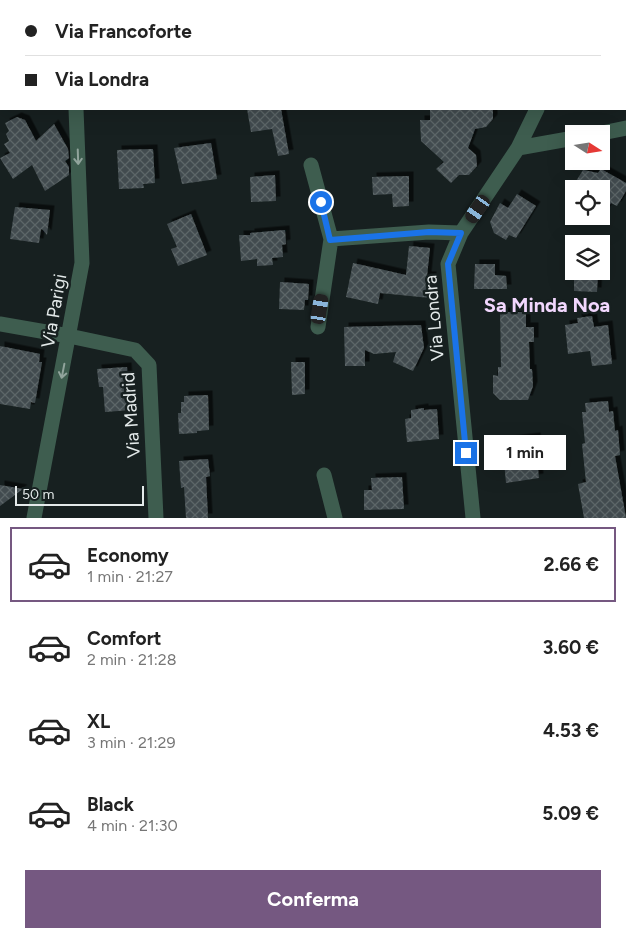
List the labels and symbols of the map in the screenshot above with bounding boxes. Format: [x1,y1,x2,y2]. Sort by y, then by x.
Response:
north arrow [565,125,610,170]
one-way arrow [73,149,82,165]
route start [310,191,332,213]
car [463,192,492,226]
street label: Via Parigi [37,272,71,350]
street label: Via Londra [419,274,449,362]
car [310,293,329,325]
district label: Sa Minda Noa [484,293,610,317]
one-way arrow [57,362,67,378]
street label: Via Madrid [117,371,145,459]
callout: 1 min [484,436,566,470]
route end [455,442,477,464]
scale bar [15,483,144,506]

